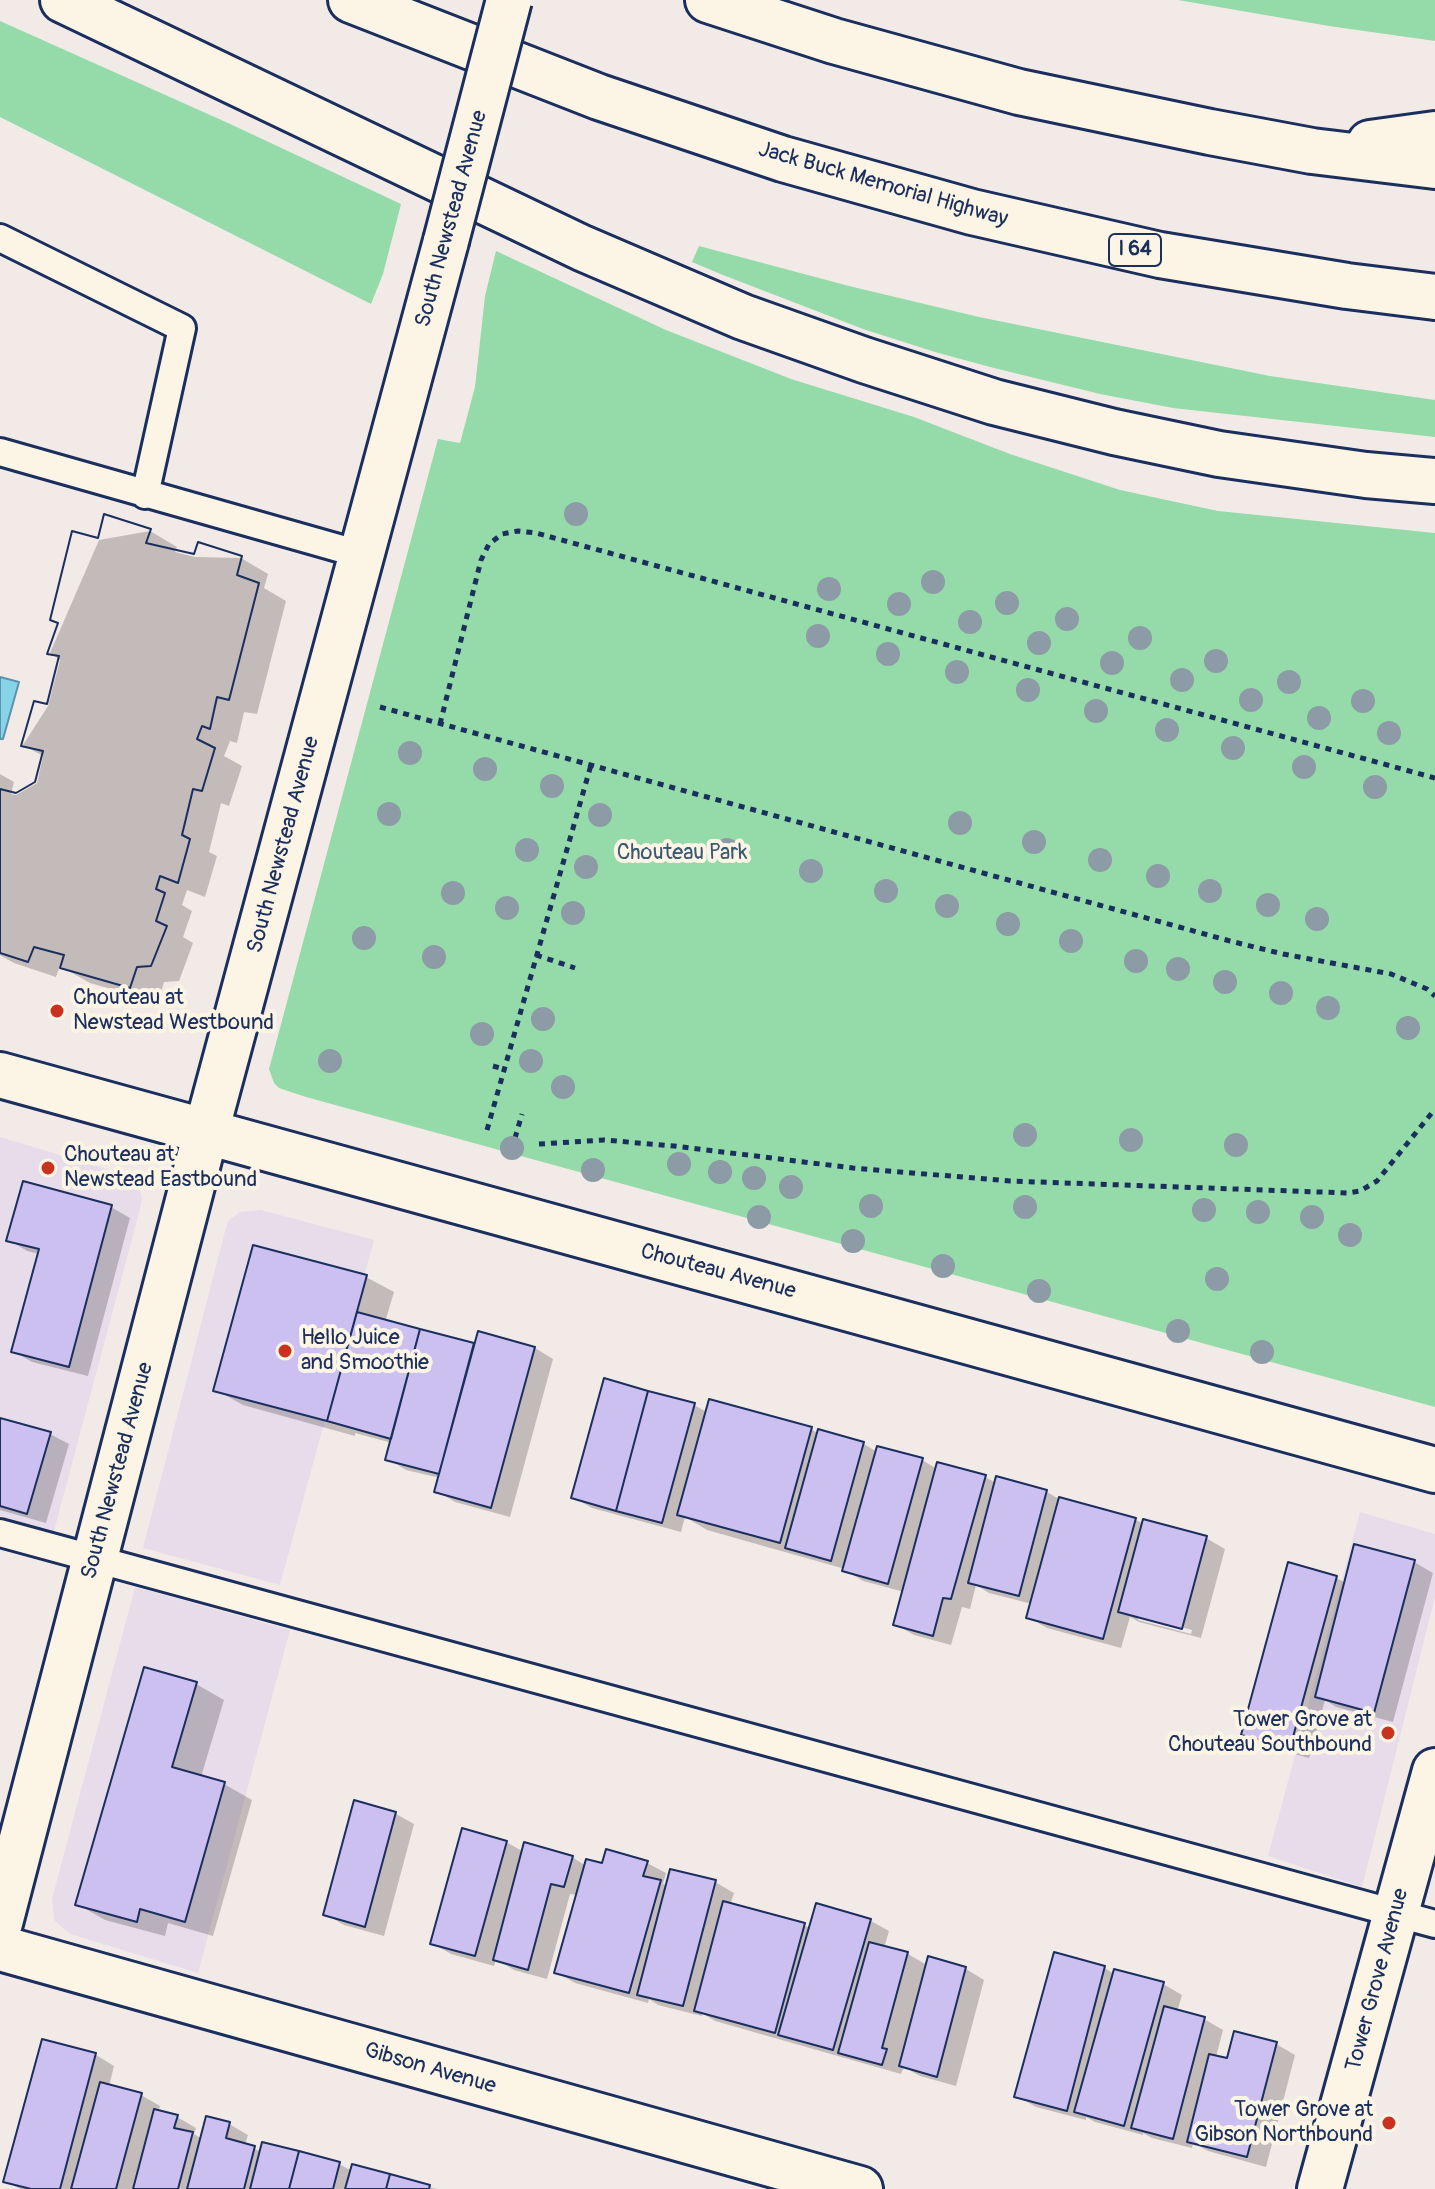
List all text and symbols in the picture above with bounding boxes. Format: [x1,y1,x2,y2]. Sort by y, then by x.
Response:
street label: South Newstead Avenue [410,108,494,330]
street label: Jack Buck Memorial Highway [755,137,1011,233]
road number: I 64 [1109,234,1161,266]
street label: South Newstead Avenue [242,734,326,956]
park label: Chouteau Park [617,840,747,866]
place label: Chouteau at Newstead Westbound [73,985,274,1036]
marker: Chouteau at Newstead Westbound [48,1002,66,1020]
place label: Chouteau at Newstead Eastbound [64,1142,257,1194]
marker: Chouteau at Newstead Eastbound [39,1159,57,1177]
street label: Chouteau Avenue [637,1239,799,1305]
place label: Hello Juice and Smoothie [301,1325,429,1376]
marker: Hello Juice and Smoothie [276,1342,294,1360]
street label: South Newstead Avenue [76,1360,160,1582]
place label: Tower Grove at Chouteau Southbound [1168,1707,1372,1758]
marker: Tower Grove at Chouteau Southbound [1379,1724,1397,1742]
street label: Tower Grove Avenue [1341,1886,1415,2074]
street label: Gibson Avenue [361,2038,499,2100]
place label: Tower Grove at Gibson Northbound [1194,2097,1373,2148]
marker: Tower Grove at Gibson Northbound [1380,2114,1398,2132]

